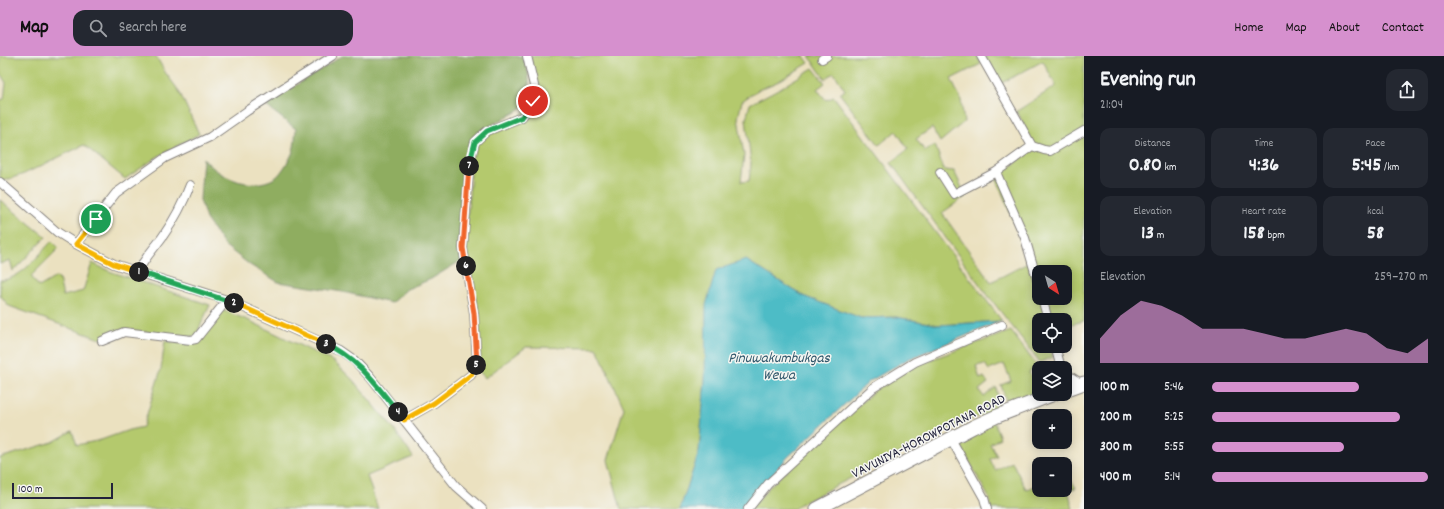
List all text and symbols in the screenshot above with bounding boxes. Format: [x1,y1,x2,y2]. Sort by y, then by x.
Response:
search box [73,10,353,46]
text: Map [20,15,49,42]
icon: search [87,17,109,39]
text: Search here [119,17,187,39]
text: Home [1234,18,1263,38]
text: Map [1285,18,1307,38]
text: About [1329,18,1360,38]
text: Contact [1382,18,1424,38]
text: Evening run [1100,65,1196,96]
button: share [1386,69,1428,111]
pin [516,84,550,118]
icon: check [522,90,544,112]
text: 21:04 [1100,96,1123,115]
text: Distance [1135,136,1171,152]
text: Time [1255,136,1273,152]
text: Pace [1366,136,1385,152]
text: 0.80 [1129,152,1162,180]
text: 4:36 [1249,152,1279,180]
text: 5:45 [1351,152,1382,180]
pin: 7 [459,156,479,176]
text: 7 [467,158,471,174]
text: km [1162,160,1177,176]
text: /km [1382,160,1399,176]
pin [79,202,113,236]
text: Elevation [1134,204,1172,220]
text: Heart rate [1242,204,1286,220]
text: kcal [1367,204,1384,220]
icon: arrive [85,208,107,230]
text: 13 [1141,220,1154,248]
text: 158 [1243,220,1265,248]
text: 58 [1367,220,1384,248]
text: m [1154,228,1164,244]
text: bpm [1265,228,1285,244]
pin: 6 [456,256,476,276]
text: 6 [463,258,469,274]
pin: 1 [129,262,149,282]
text: 1 [138,264,140,280]
north arrow [1032,265,1072,305]
map controls [1032,265,1072,497]
text: Elevation [1100,268,1145,287]
text: 259–270 m [1374,268,1428,287]
pin: 2 [224,293,244,313]
text: 2 [232,295,236,311]
button: locate [1032,313,1072,353]
pin: 3 [316,334,336,354]
text: 3 [324,336,328,352]
water label: Pinuwakumbukgas Wewa [728,348,830,387]
pin: 5 [466,355,486,375]
text: 5 [473,357,479,373]
button: layers [1032,361,1072,401]
text: 100 m [1100,378,1129,397]
text: 5:46 [1164,378,1184,397]
street label: VAVUNIYA-HOROWPOTANA ROAD [849,389,1009,484]
pin: 4 [388,402,408,422]
text: 4 [396,404,400,420]
text: 200 m [1100,408,1132,427]
text: 5:25 [1164,408,1184,427]
button: + [1032,409,1072,449]
text: 300 m [1100,438,1132,457]
text: 5:55 [1164,438,1184,457]
button: − [1032,457,1072,497]
text: 400 m [1100,468,1131,487]
text: 5:14 [1164,468,1180,487]
scale bar [12,481,113,500]
text: 100 m [18,482,42,498]

